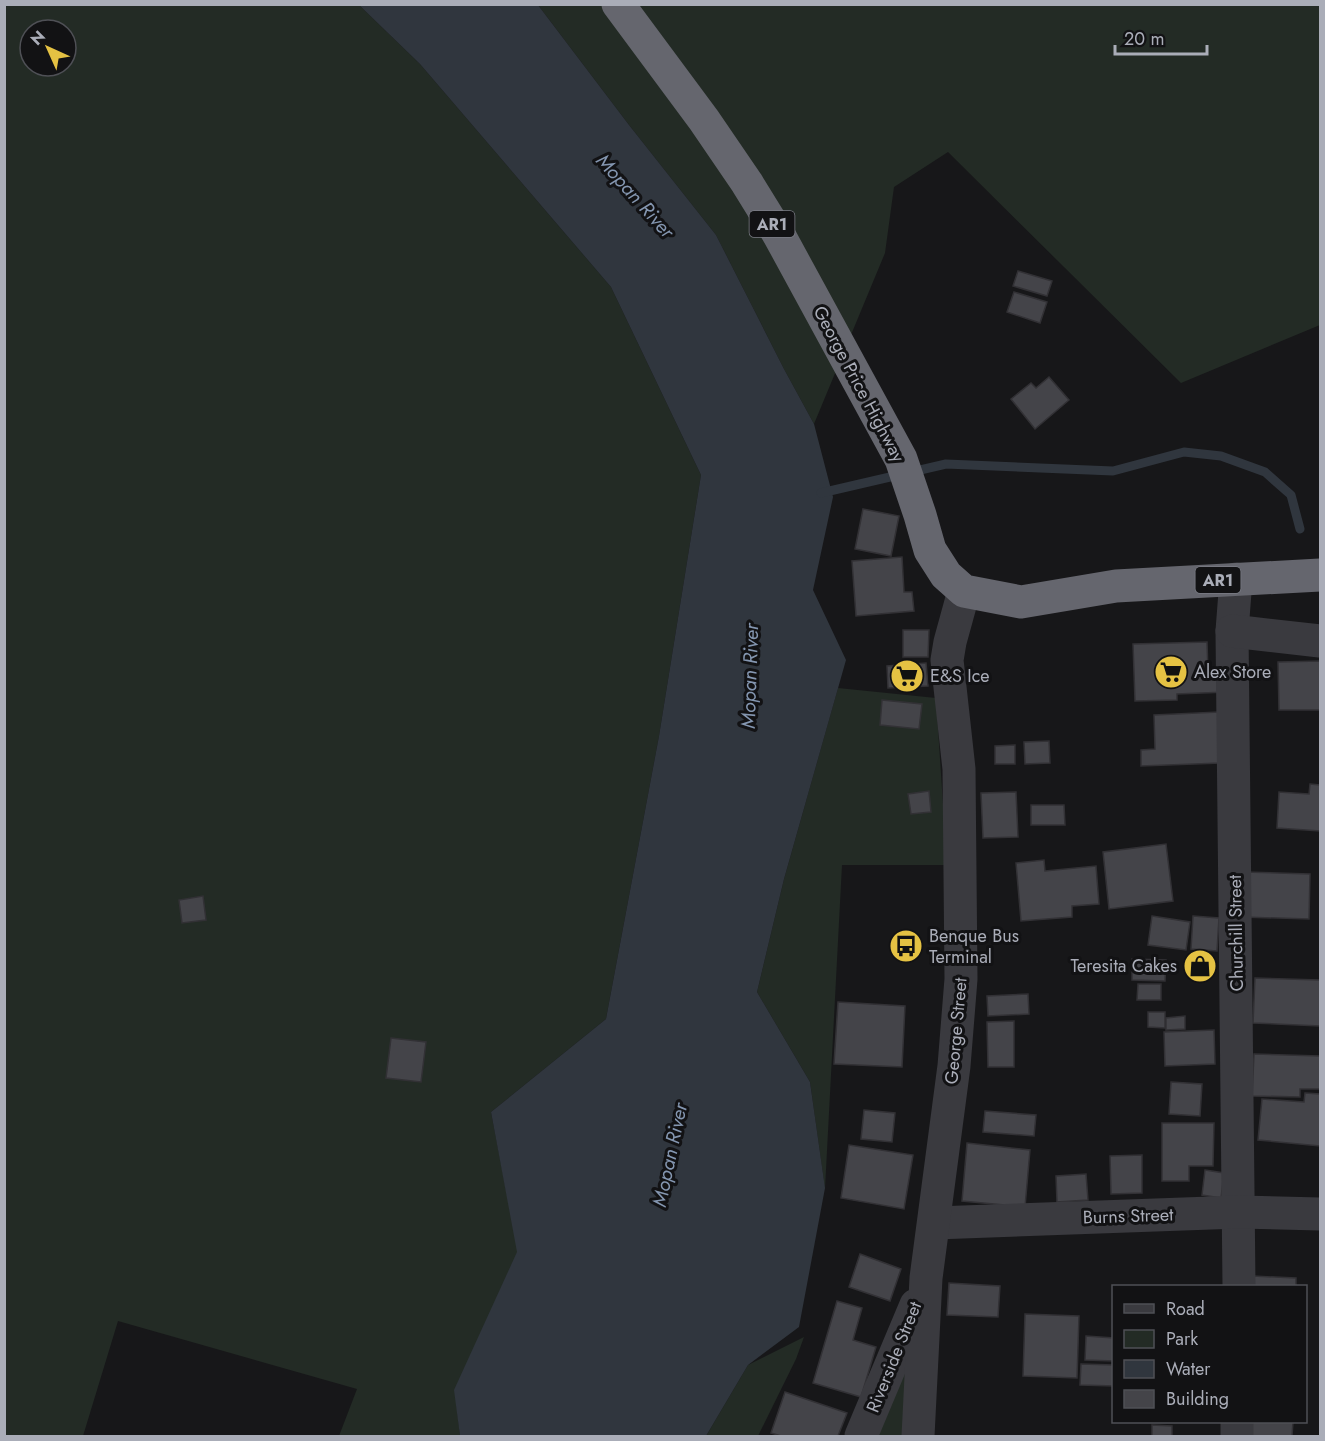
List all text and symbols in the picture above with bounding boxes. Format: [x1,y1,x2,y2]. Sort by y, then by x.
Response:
north arrow [18,18,78,78]
scale bar [1115,18,1206,56]
text: N [25,25,50,50]
text: 20 m [1124,26,1164,52]
water label: Mopan River [589,147,682,246]
road number: AR1 [750,211,794,237]
street label: George Price Highway [807,301,911,467]
road number: AR1 [1196,567,1240,593]
water label: Mopan River [734,621,766,729]
supermarket icon: Alex Store [1153,654,1189,690]
supermarket icon: E&S Ice [889,658,925,694]
place label: Alex Store [1194,659,1271,685]
place label: E&S Ice [930,663,990,689]
street label: Churchill Street [1222,874,1250,991]
place label: Benque Bus Terminal [929,923,1019,970]
bus stop icon: Benque Bus Terminal [888,928,924,964]
shop icon: Teresita Cakes [1182,948,1218,984]
place label: Teresita Cakes [1071,953,1177,979]
street label: George Street [938,976,974,1085]
water label: Mopan River [645,1099,695,1210]
street label: Burns Street [1082,1201,1174,1231]
legend [1112,1285,1307,1423]
text: Road [1166,1296,1205,1322]
street label: Riverside Street [860,1297,928,1416]
text: Park [1166,1326,1198,1352]
text: Water [1166,1356,1211,1382]
text: Building [1166,1386,1229,1412]

